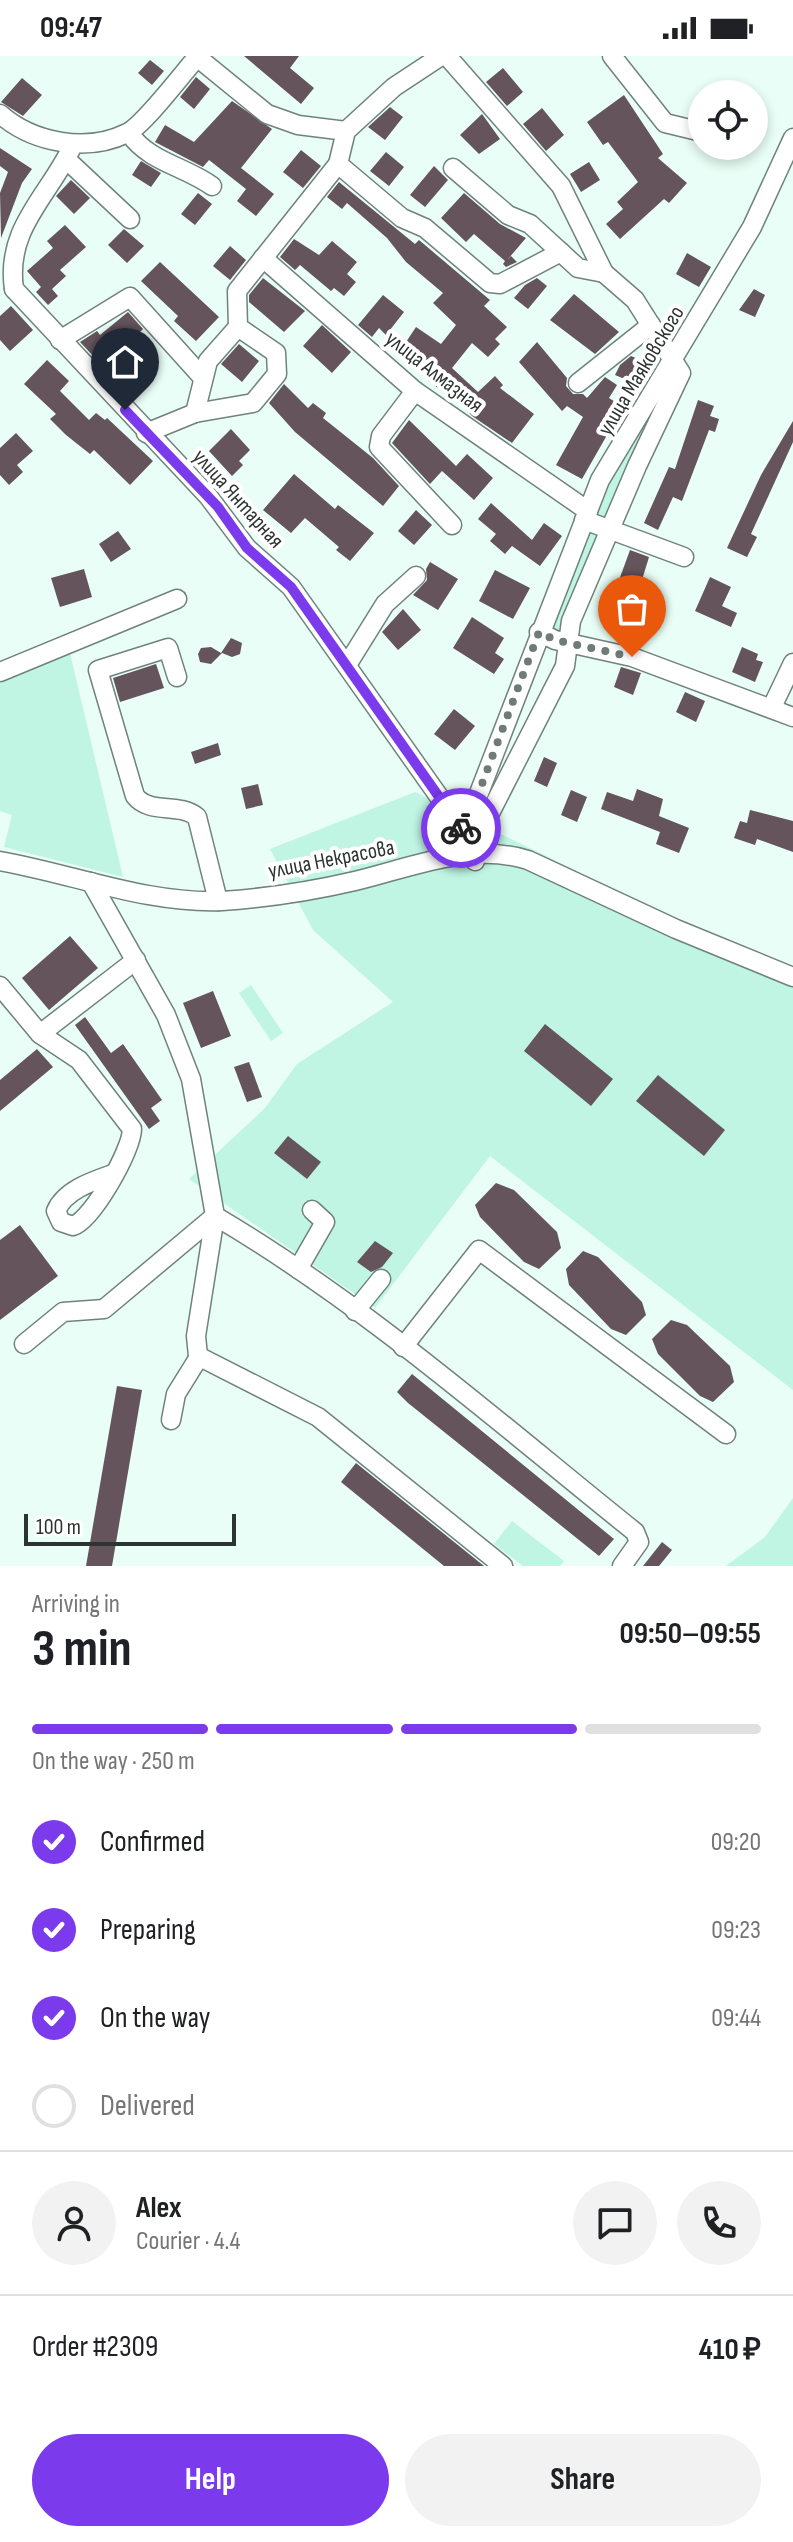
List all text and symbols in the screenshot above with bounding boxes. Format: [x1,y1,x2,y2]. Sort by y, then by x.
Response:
text: 09:47 [40,10,102,46]
map controls [688,80,768,160]
button: locate [688,80,768,160]
street label: улица Маяковского [592,301,691,440]
street label: улица Алмазная [380,325,489,419]
pin [91,328,159,410]
icon: home [103,340,147,384]
street label: улица Янтарная [186,444,289,554]
pin [598,575,666,657]
icon: bag [610,587,654,631]
courier [421,788,501,868]
icon: bike [439,806,483,850]
street label: улица Некрасова [266,834,397,885]
scale bar [24,1510,236,1546]
text: 100 m [36,1514,81,1541]
text: Arriving in [32,1589,120,1620]
text: 09:50–09:55 [619,1616,761,1652]
text: 3 min [32,1618,132,1681]
text: On the way · 250 m [32,1746,195,1777]
icon: check [32,1820,76,1864]
text: Confirmed [100,1824,205,1860]
text: 09:20 [711,1827,761,1858]
icon: check [32,1908,76,1952]
text: Preparing [100,1912,196,1948]
text: 09:23 [711,1915,761,1946]
icon: check [32,1996,76,2040]
text: On the way [100,2000,210,2036]
text: 09:44 [711,2003,761,2034]
text: Delivered [100,2088,195,2124]
button: person [32,2181,116,2265]
button: chat [573,2181,657,2265]
button: phone [677,2181,761,2265]
text: Alex [136,2190,182,2226]
text: Courier · 4.4 [136,2226,240,2257]
text: Order #2309 [32,2329,158,2365]
text: 410 ₽ [699,2332,761,2368]
button: Help [32,2434,389,2526]
button: Share [405,2434,761,2526]

